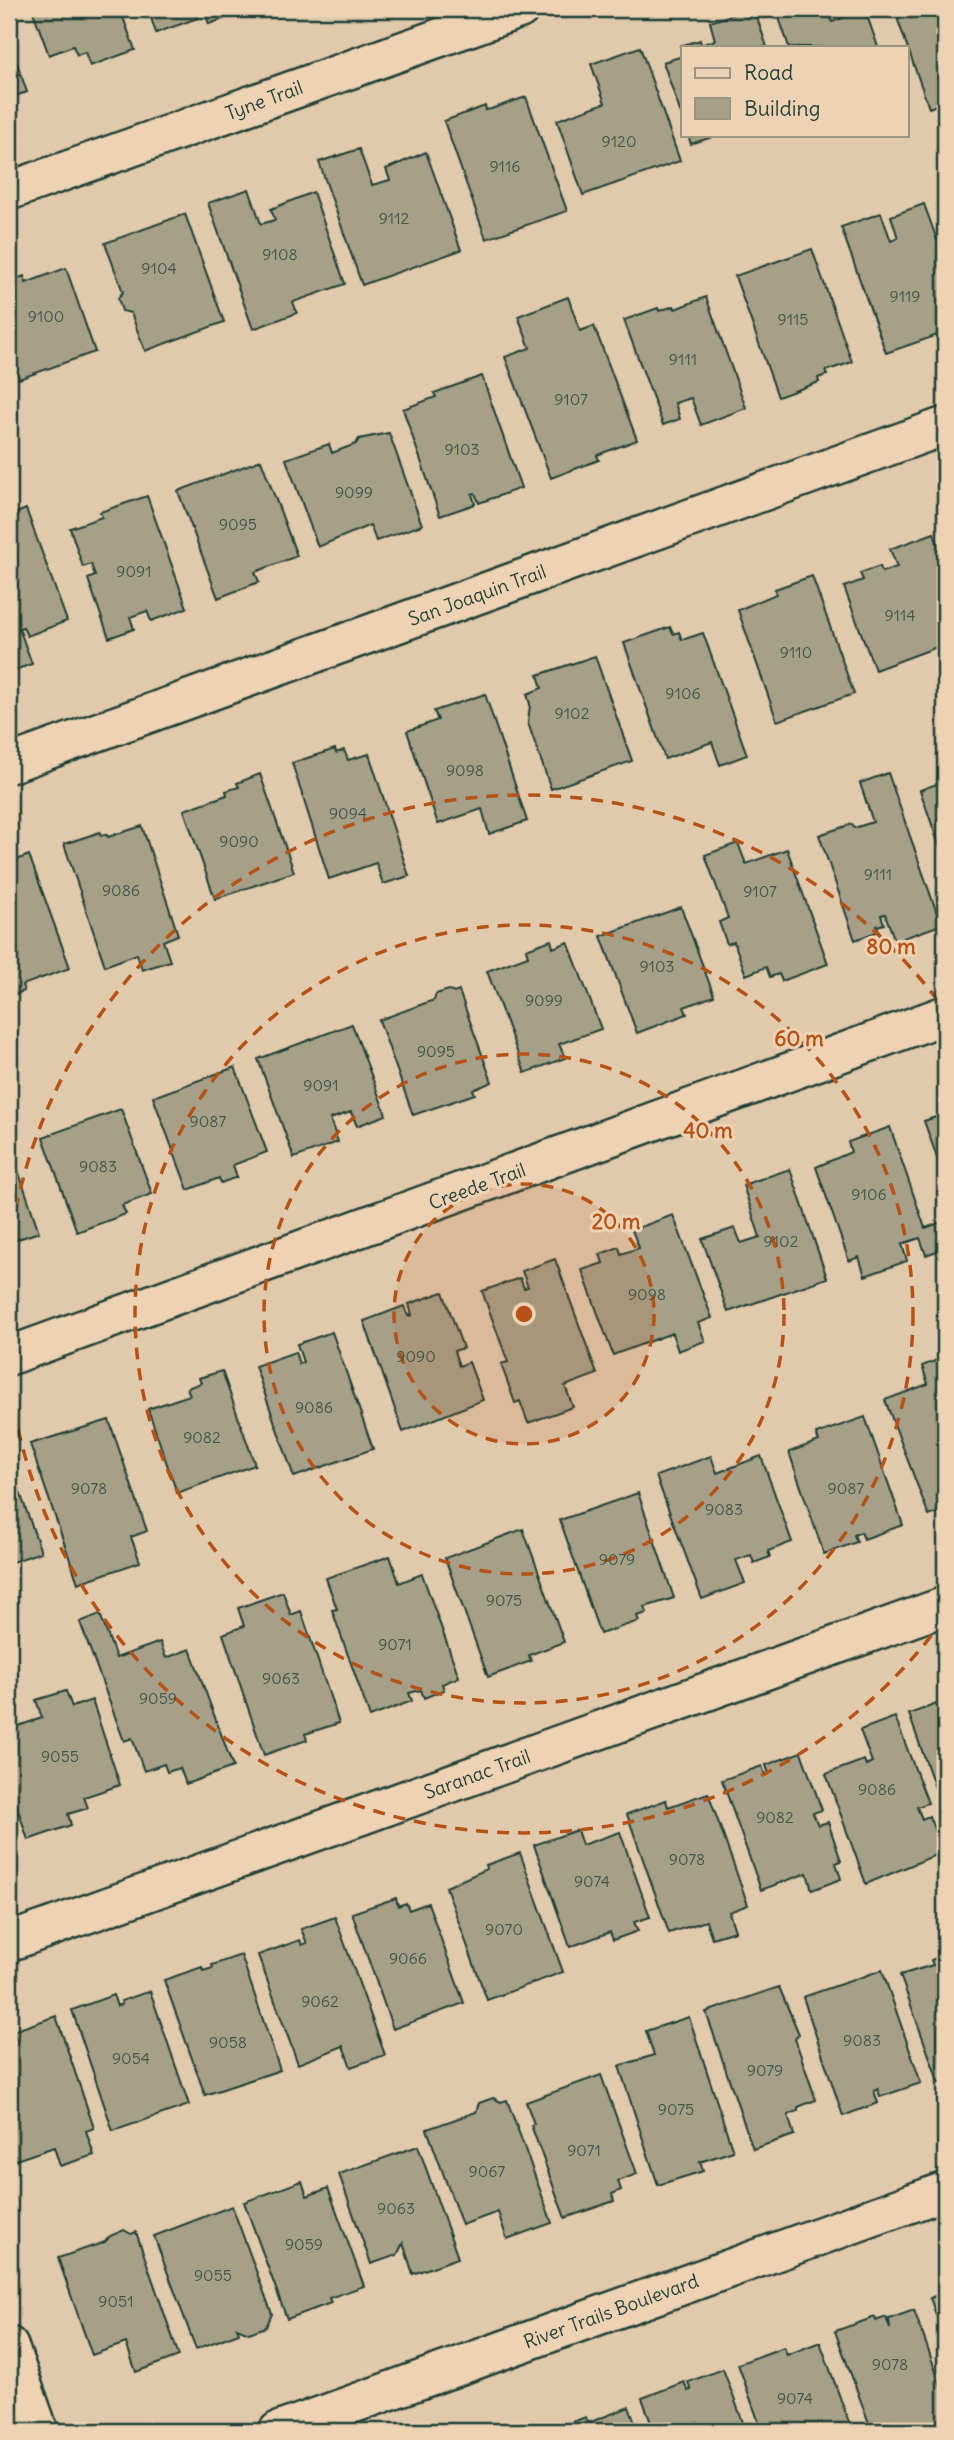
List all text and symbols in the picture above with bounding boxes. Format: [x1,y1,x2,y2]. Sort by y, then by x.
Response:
legend [681,46,908,136]
text: Road [744,59,793,86]
street label: Tyne Trail [222,75,306,125]
text: Building [744,95,820,122]
house number: 9120 [602,131,636,151]
house number: 9116 [489,156,521,176]
house number: 9112 [379,208,410,228]
house number: 9108 [262,244,298,264]
house number: 9104 [141,258,177,278]
house number: 9119 [889,286,921,306]
house number: 9100 [28,306,64,326]
house number: 9115 [777,309,809,329]
house number: 9111 [669,349,697,369]
house number: 9107 [554,389,588,409]
house number: 9103 [444,439,480,459]
house number: 9099 [335,482,373,502]
house number: 9095 [219,514,257,534]
street label: San Joaquin Trail [405,559,549,631]
house number: 9091 [116,561,152,581]
house number: 9114 [884,605,916,625]
house number: 9110 [780,642,812,662]
house number: 9106 [665,683,701,703]
house number: 9102 [555,703,590,723]
house number: 9098 [446,760,484,780]
house number: 9094 [329,803,367,823]
house number: 9090 [219,831,259,851]
house number: 9111 [864,864,892,884]
house number: 9086 [102,880,140,900]
house number: 9107 [743,881,777,901]
text: 80 m [866,933,916,960]
house number: 9103 [639,956,675,976]
house number: 9099 [525,990,563,1010]
text: 60 m [774,1025,824,1052]
house number: 9095 [417,1041,455,1061]
house number: 9091 [303,1075,339,1095]
house number: 9087 [190,1111,227,1131]
text: 40 m [683,1117,733,1144]
house number: 9083 [79,1156,117,1176]
street label: Creede Trail [425,1157,529,1215]
house number: 9106 [851,1184,887,1204]
text: 20 m [592,1208,641,1235]
house number: 9102 [764,1231,799,1251]
house number: 9098 [628,1284,666,1304]
centre of rings [512,1302,536,1326]
house number: 9090 [396,1346,436,1366]
house number: 9086 [295,1397,333,1417]
house number: 9082 [183,1427,221,1447]
house number: 9078 [71,1478,107,1498]
house number: 9087 [828,1478,865,1498]
house number: 9083 [705,1499,743,1519]
house number: 9079 [599,1549,635,1569]
house number: 9075 [486,1590,522,1610]
house number: 9071 [378,1634,412,1654]
house number: 9063 [262,1668,300,1688]
house number: 9059 [139,1688,177,1708]
street label: Saranac Trail [421,1744,533,1804]
house number: 9055 [41,1746,79,1766]
house number: 9086 [858,1779,896,1799]
house number: 9082 [756,1807,794,1827]
house number: 9078 [669,1849,705,1869]
house number: 9074 [574,1871,610,1891]
house number: 9070 [485,1919,523,1939]
house number: 9066 [389,1948,427,1968]
house number: 9062 [301,1991,339,2011]
house number: 9083 [843,2030,881,2050]
house number: 9058 [209,2032,247,2052]
house number: 9054 [112,2048,150,2068]
house number: 9079 [747,2060,783,2080]
house number: 9075 [658,2099,694,2119]
house number: 9071 [567,2140,601,2160]
house number: 9067 [469,2161,506,2181]
house number: 9063 [377,2198,415,2218]
house number: 9059 [285,2234,323,2254]
house number: 9055 [194,2265,232,2285]
street label: River Trails Boulevard [520,2268,702,2354]
house number: 9051 [98,2291,134,2311]
house number: 9078 [872,2354,908,2374]
house number: 9074 [777,2388,813,2408]

